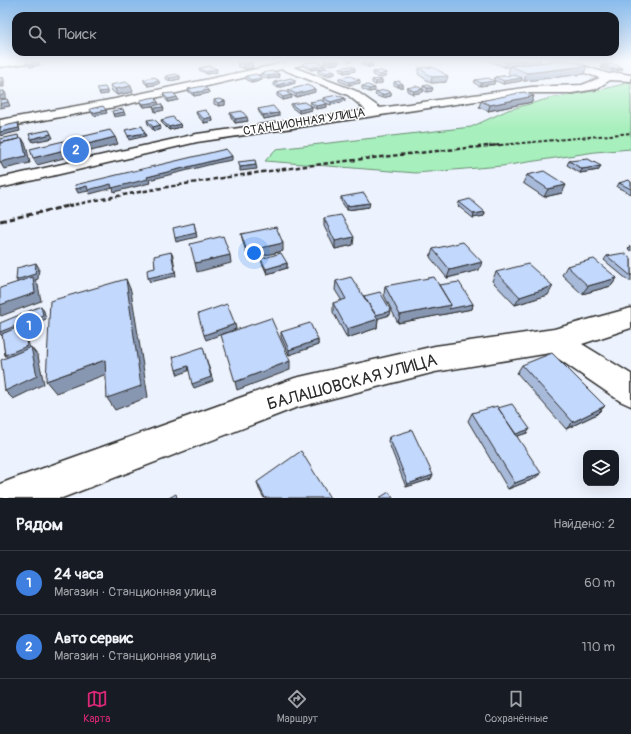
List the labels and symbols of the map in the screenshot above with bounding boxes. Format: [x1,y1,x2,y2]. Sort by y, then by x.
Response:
street label: СТАНЦИОННАЯ УЛИЦА [242,105,366,139]
pin: 2 [63,135,89,165]
your location [244,243,264,263]
pin: 1 [16,311,42,341]
street label: БАЛАШОВСКАЯ УЛИЦА [265,349,439,415]

